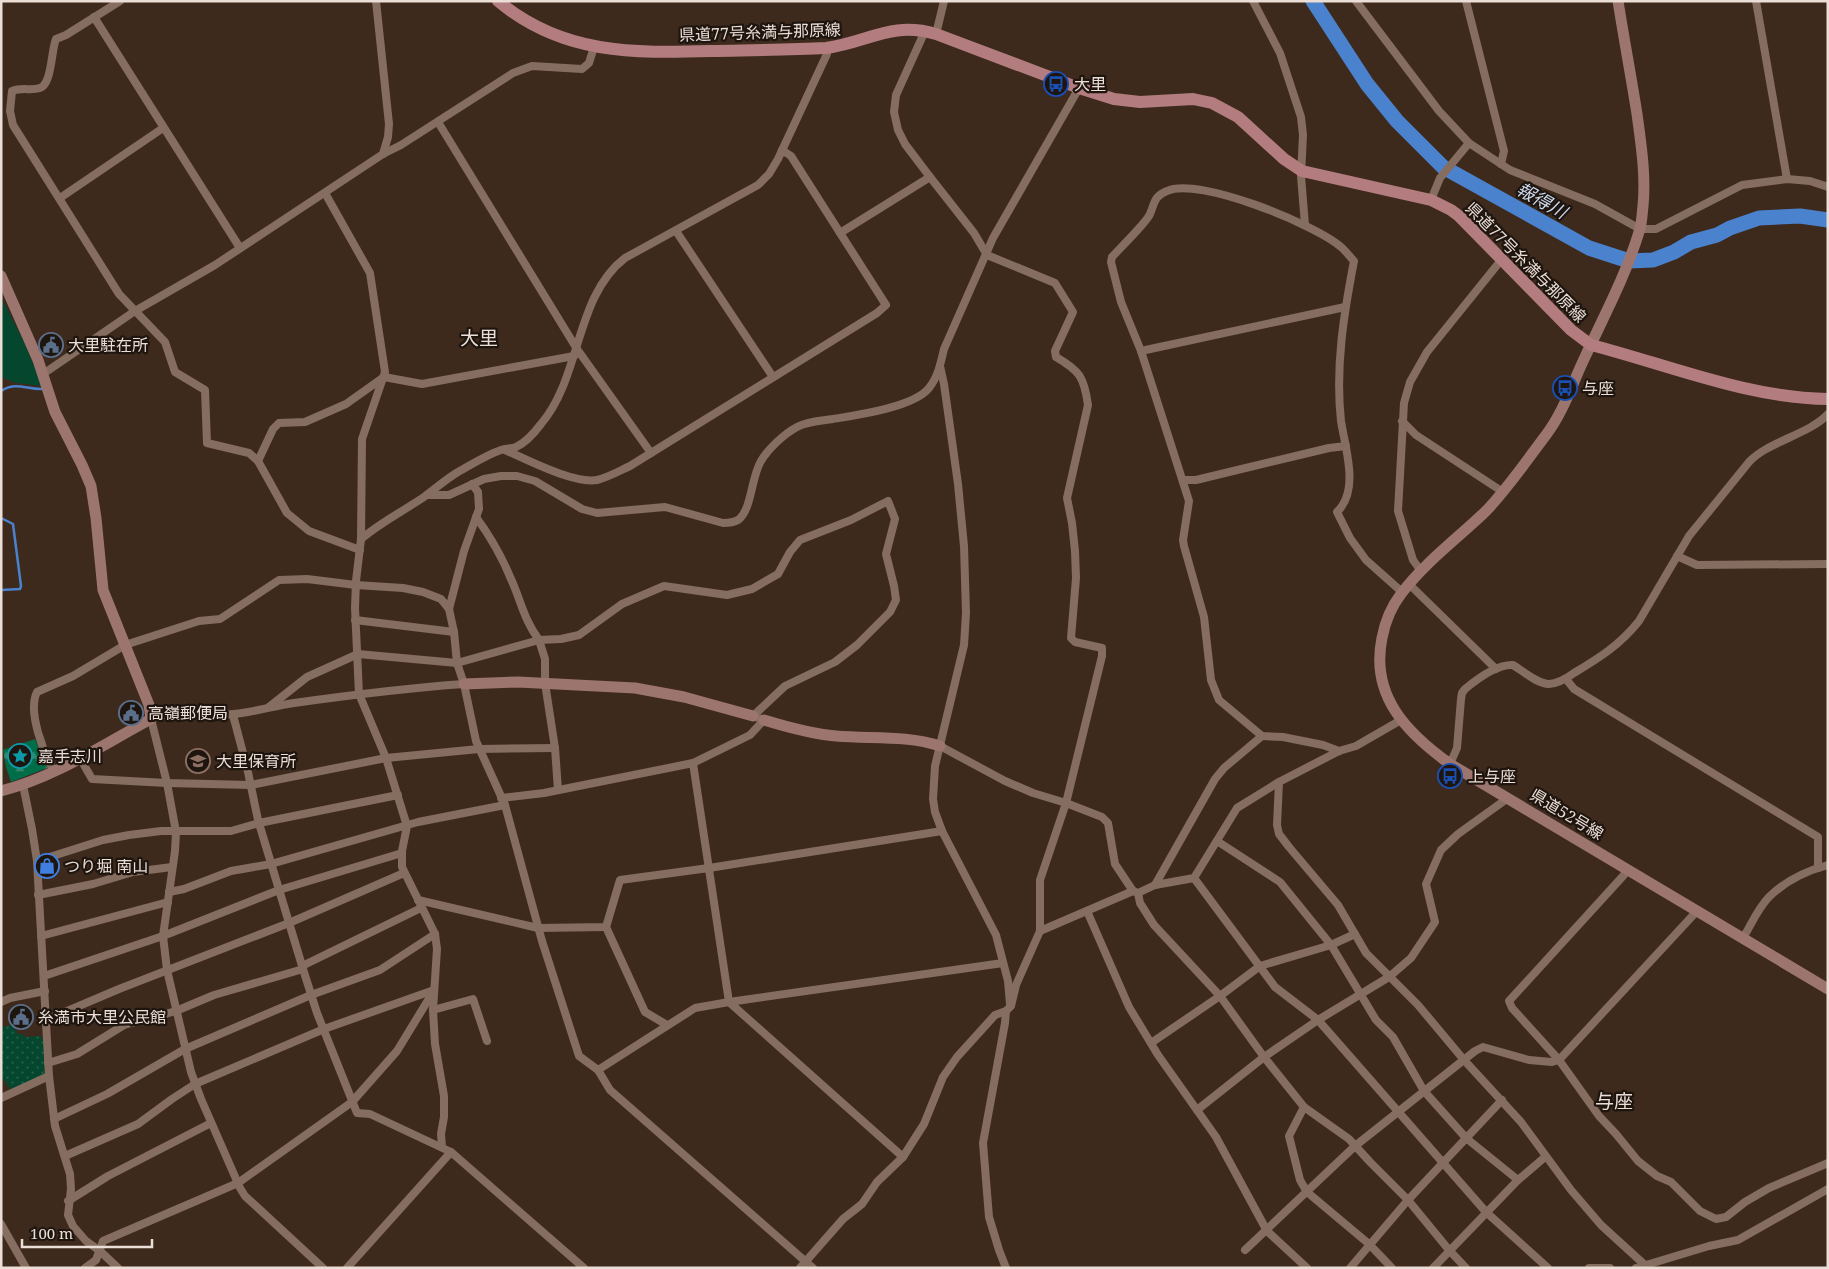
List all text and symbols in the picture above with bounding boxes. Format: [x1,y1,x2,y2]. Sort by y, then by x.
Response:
street label: 県道77号糸満与那原線 [679,18,841,46]
bus stop icon: 大里 [1043,71,1069,97]
place label: 大里 [1074,73,1106,95]
water label: 報得川 [1513,176,1573,225]
street label: 県道77号糸満与那原線 [1461,197,1591,327]
district label: 大里 [460,325,498,351]
public building icon: 大里駐在所 [38,332,64,358]
place label: 大里駐在所 [68,334,148,356]
bus stop icon: 与座 [1552,375,1578,401]
place label: 与座 [1582,377,1614,399]
public building icon: 高嶺郵便局 [118,700,144,726]
place label: 高嶺郵便局 [148,702,228,724]
place icon: 嘉手志川 [7,743,33,769]
place label: 嘉手志川 [38,745,102,767]
school or university icon: 大里保育所 [185,748,211,774]
place label: 大里保育所 [216,750,296,772]
bus stop icon: 上与座 [1437,763,1463,789]
place label: 上与座 [1468,765,1516,787]
street label: 県道52号線 [1526,783,1608,845]
shop icon: つり堀 南山 [34,853,60,879]
place label: つり堀 南山 [64,855,148,877]
public building icon: 糸満市大里公民館 [8,1004,34,1030]
place label: 糸満市大里公民館 [38,1006,166,1028]
district label: 与座 [1595,1088,1633,1114]
scale bar [22,1216,152,1248]
text: 100 m [30,1223,73,1243]

